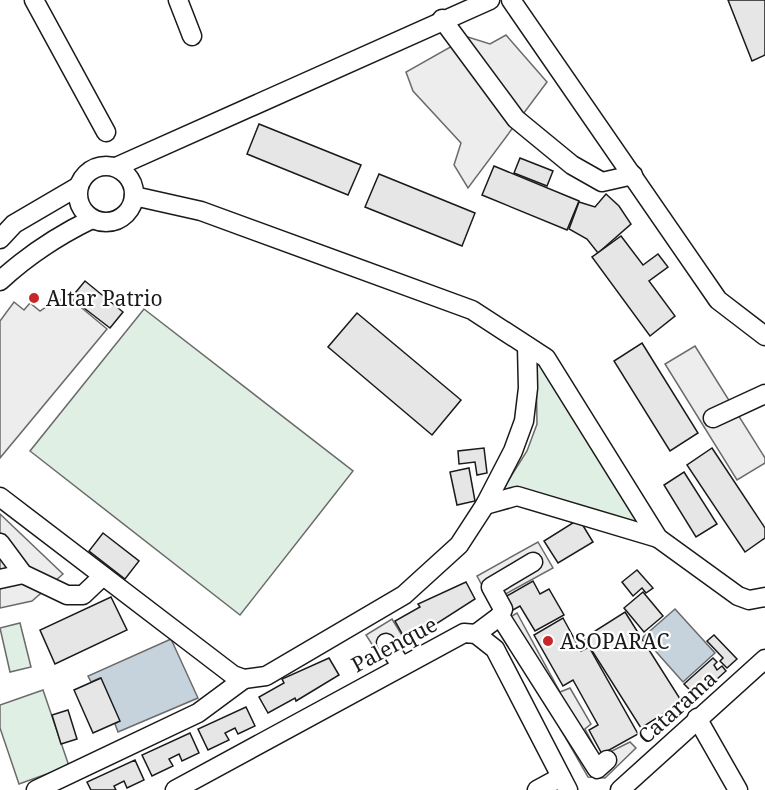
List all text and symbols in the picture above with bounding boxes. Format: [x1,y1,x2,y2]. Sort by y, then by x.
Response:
place label: Altar Patrio [46,284,163,312]
marker: Altar Patrio [27,291,41,305]
street label: Palenque [346,610,442,678]
place label: ASOPARAC [560,627,669,655]
marker: ASOPARAC [541,634,555,648]
street label: Catarama [632,664,722,750]

